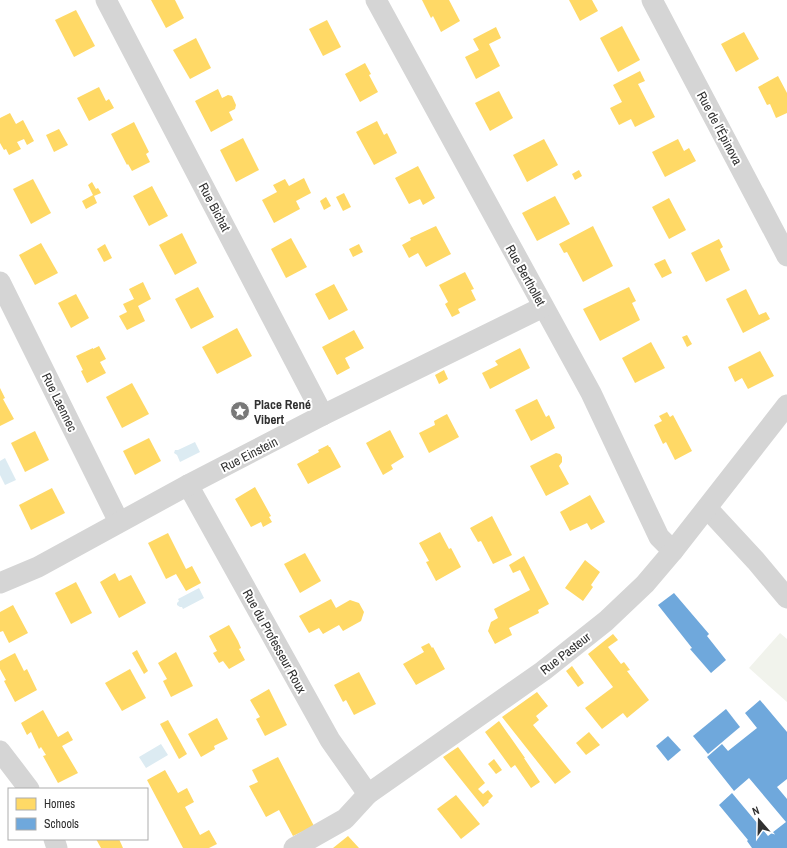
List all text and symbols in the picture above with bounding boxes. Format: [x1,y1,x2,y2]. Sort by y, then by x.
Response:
street label: Rue de l'Épinova [693,89,746,168]
street label: Rue Bichat [195,180,234,235]
street label: Rue Berthollet [502,242,549,309]
street label: Rue Laennec [38,370,81,434]
place label: Place René Vibert [254,396,311,428]
place icon: Place René Vibert [229,400,251,422]
street label: Rue Einstein [218,433,281,476]
street label: Rue du Professeur Roux [239,586,311,697]
street label: Rue Pasteur [537,628,594,678]
legend [8,788,148,840]
text: Homes [44,796,75,812]
north arrow [739,800,779,840]
text: N [750,803,761,818]
text: Schools [44,816,79,832]

